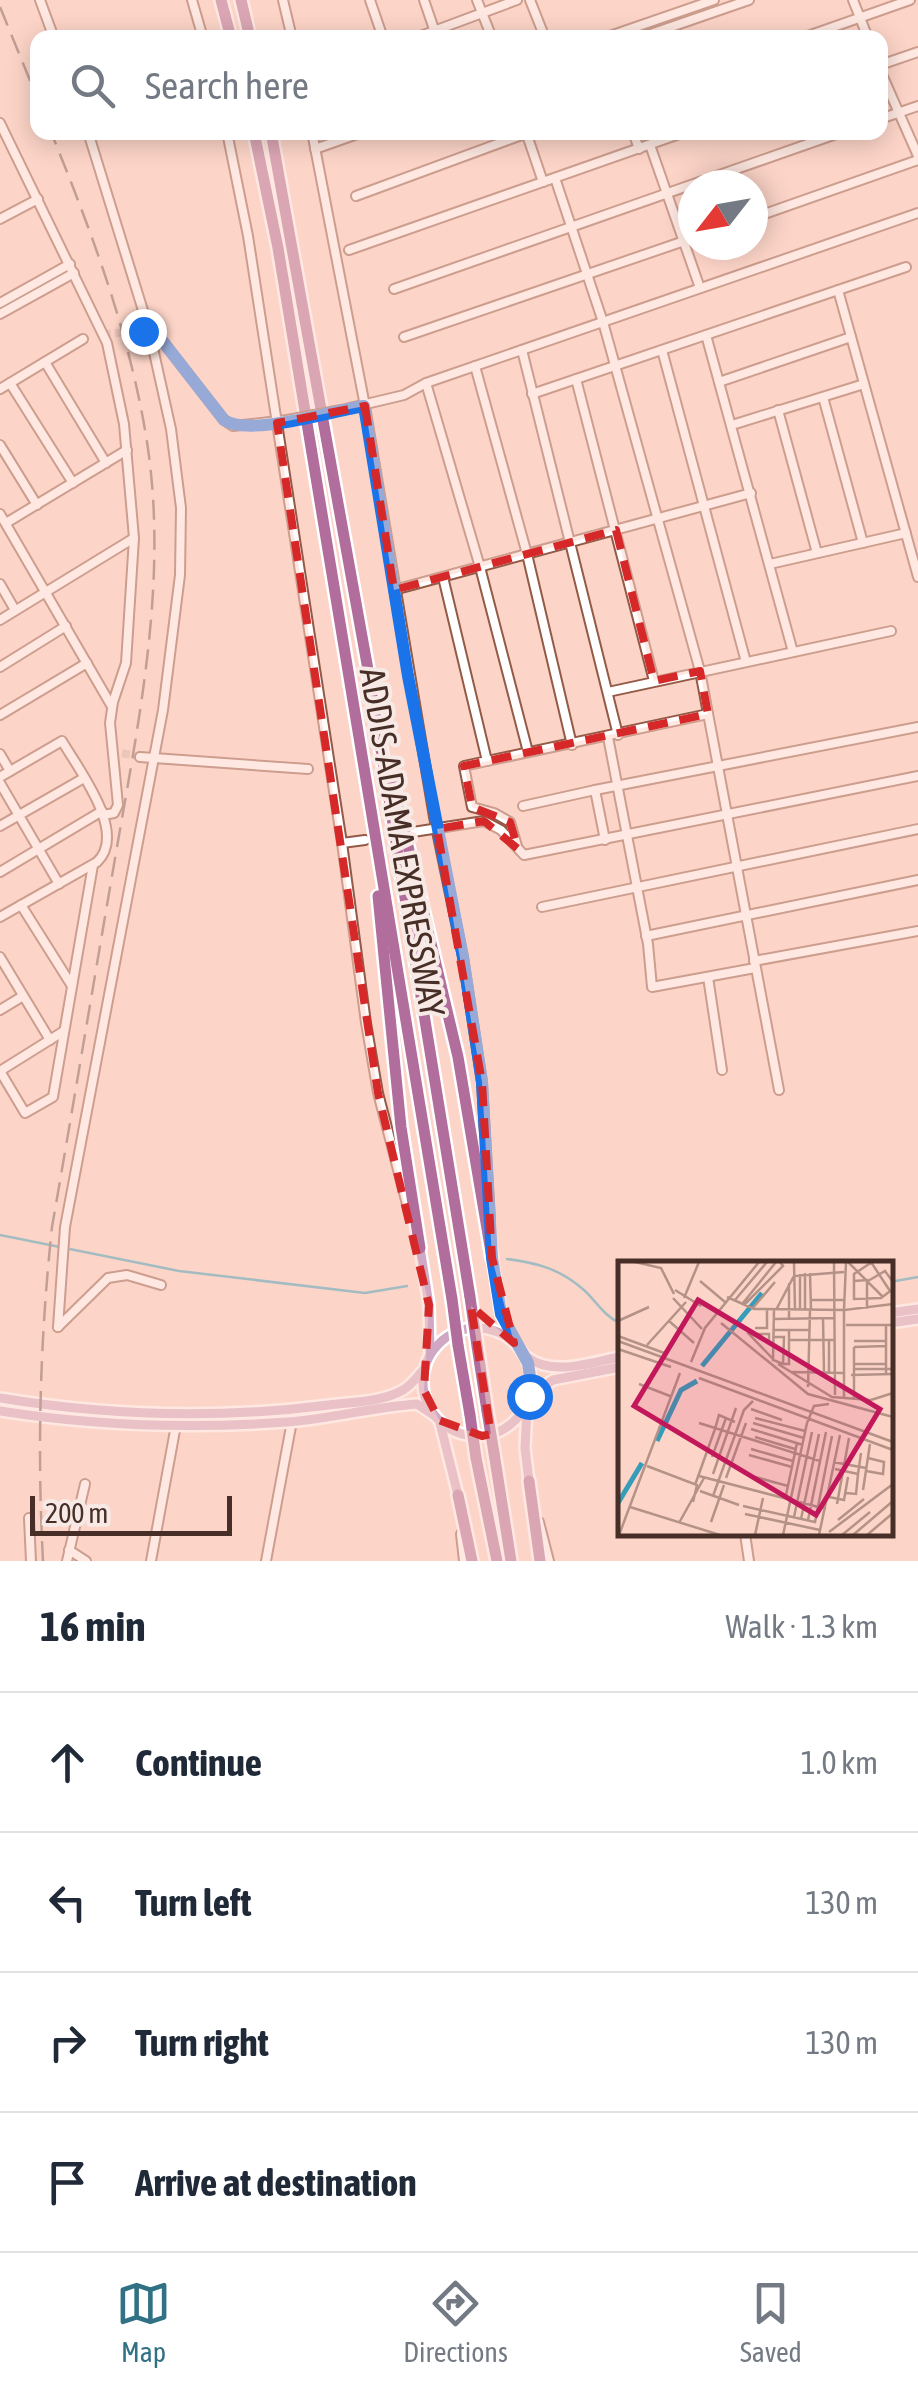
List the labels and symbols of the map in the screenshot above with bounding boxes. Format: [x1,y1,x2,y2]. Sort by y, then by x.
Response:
north arrow [678,170,768,260]
route end [121,309,167,355]
street label: ADDIS-ADAMA EXPRESSWAY [353,665,453,1020]
inset map [618,1261,893,1536]
route start [507,1374,553,1420]
scale bar [30,1491,232,1536]

